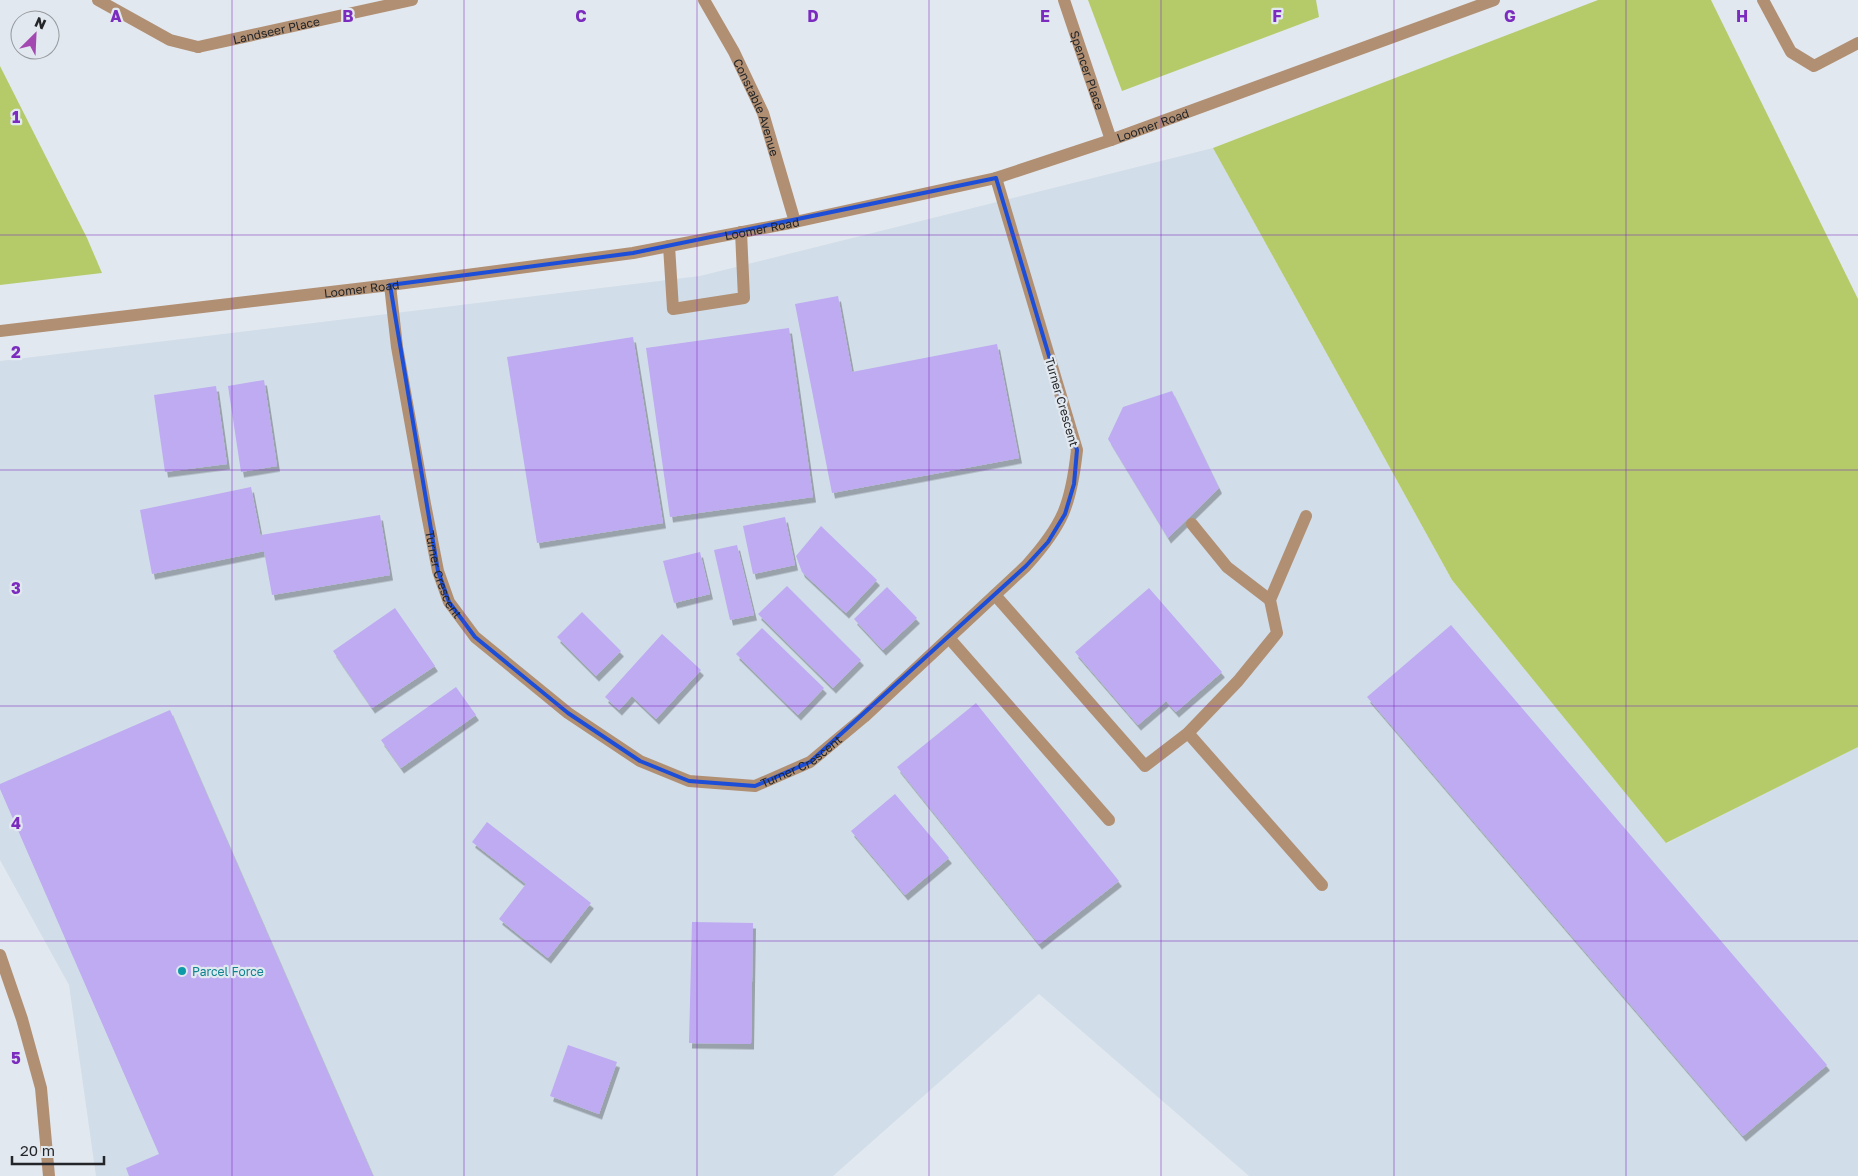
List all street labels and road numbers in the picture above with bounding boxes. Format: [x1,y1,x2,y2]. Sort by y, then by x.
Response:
street label: Landseer Place [231,13,321,47]
street label: Spencer Place [1067,29,1108,112]
street label: Constable Avenue [731,56,783,158]
street label: Loomer Road [1114,105,1191,145]
street label: Loomer Road [723,214,801,243]
street label: Loomer Road [323,276,400,300]
street label: Turner Crescent [1042,356,1082,448]
street label: Turner Crescent [423,529,466,621]
street label: Turner Crescent [758,731,845,790]

